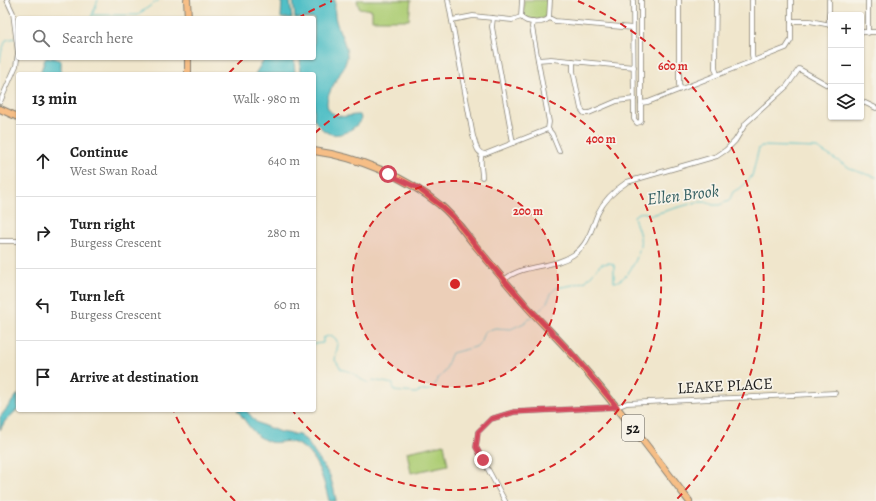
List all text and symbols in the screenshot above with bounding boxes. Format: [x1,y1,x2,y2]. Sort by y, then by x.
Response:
map controls [828,12,864,120]
button: + [828,12,864,48]
search box [16,16,316,60]
icon: search [30,27,52,49]
text: Search here [62,28,133,48]
button: − [828,48,864,84]
text: 600 m [658,58,688,74]
button: layers [828,84,864,120]
text: 13 min [32,87,77,110]
text: Walk · 980 m [233,90,300,107]
text: 400 m [586,131,616,147]
text: Continue [70,142,128,162]
icon: ahead [32,150,54,172]
text: 640 m [268,152,300,169]
text: West Swan Road [70,162,157,179]
route start [379,165,397,183]
water label: Ellen Brook [646,179,721,211]
text: 200 m [513,203,543,219]
text: Turn right [70,214,135,234]
icon: right [32,222,54,244]
text: 280 m [267,224,300,241]
text: Burgess Crescent [70,234,161,251]
centre of rings [448,277,462,291]
text: Turn left [70,286,125,306]
icon: left [32,294,54,316]
text: 60 m [274,296,300,313]
text: Burgess Crescent [70,306,161,323]
icon: arrive [32,366,54,388]
text: Arrive at destination [70,367,199,387]
street label: LEAKE PLACE [677,373,773,399]
road number: 52 [622,415,644,441]
route end [474,451,492,469]

